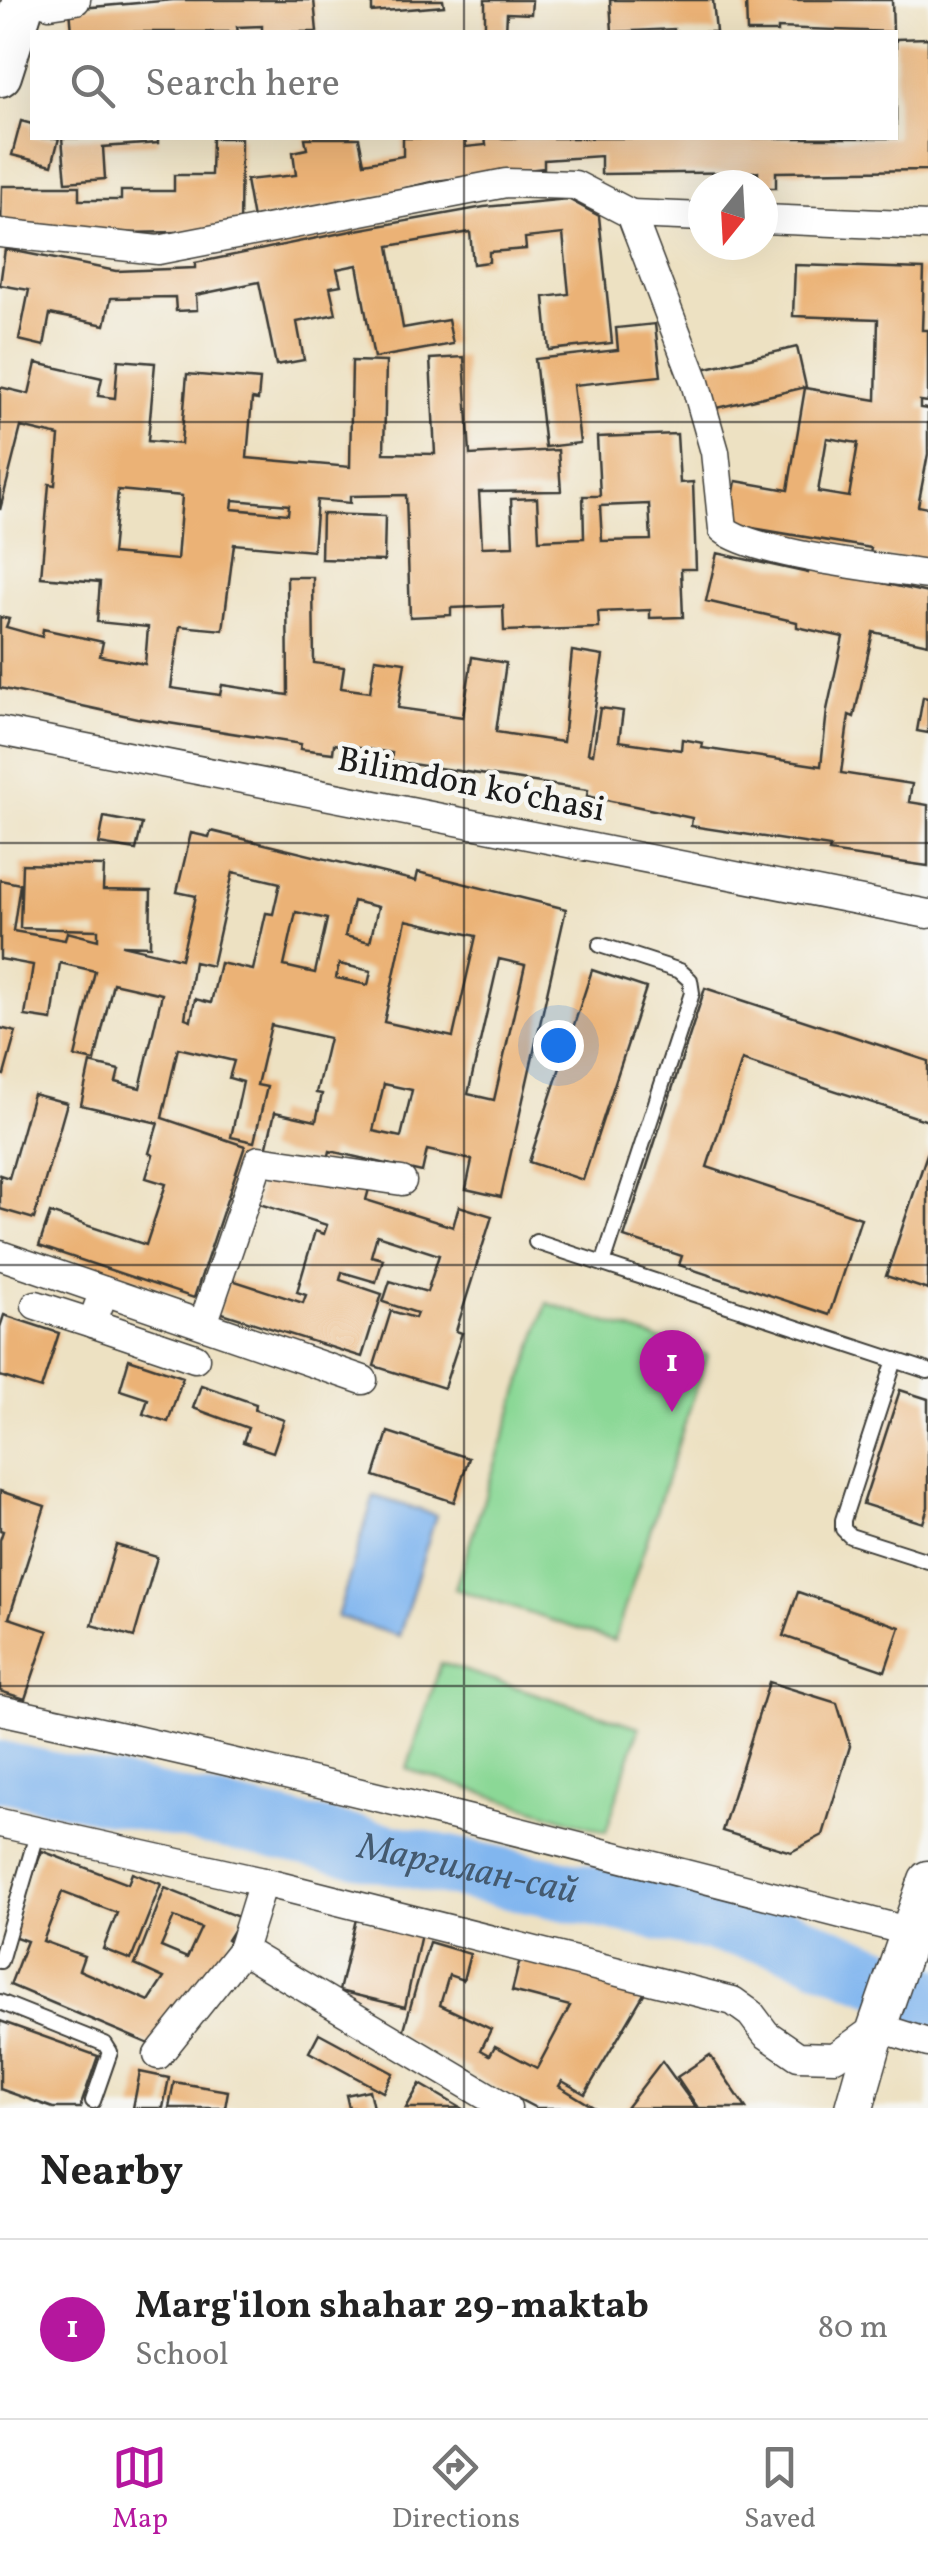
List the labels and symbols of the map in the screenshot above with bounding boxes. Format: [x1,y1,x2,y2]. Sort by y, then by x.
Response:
north arrow [688,170,778,260]
street label: Bilimdon koʻchasi [333,737,609,835]
your location [533,1020,584,1071]
pin: 1 [640,1330,704,1412]
water label: Маргилан-сай [351,1821,582,1919]

